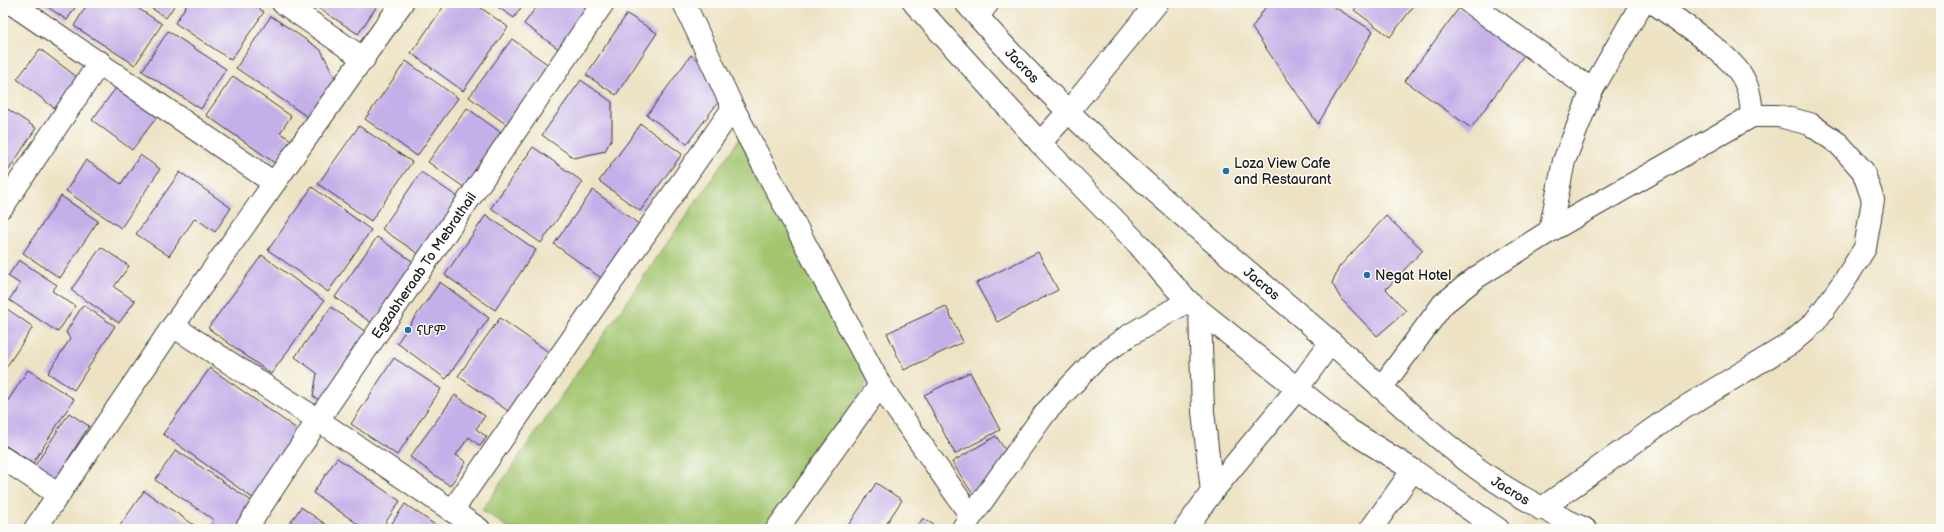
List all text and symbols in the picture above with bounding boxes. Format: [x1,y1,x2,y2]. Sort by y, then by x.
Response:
street label: Jacros [1001,45,1043,87]
place label: Loza View Cafe and Restaurant [1234,155,1332,188]
marker: Loza View Cafe and Restaurant [1221,166,1231,176]
street label: Egzabheraab To Mebrathail [368,189,480,342]
street label: Jacros [1240,264,1283,304]
place label: Negat Hotel [1375,267,1451,284]
marker: Negat Hotel [1362,270,1372,280]
place label: ናሆም [416,322,446,339]
marker: ናሆም [403,325,413,335]
street label: Jacros [1488,473,1533,509]

